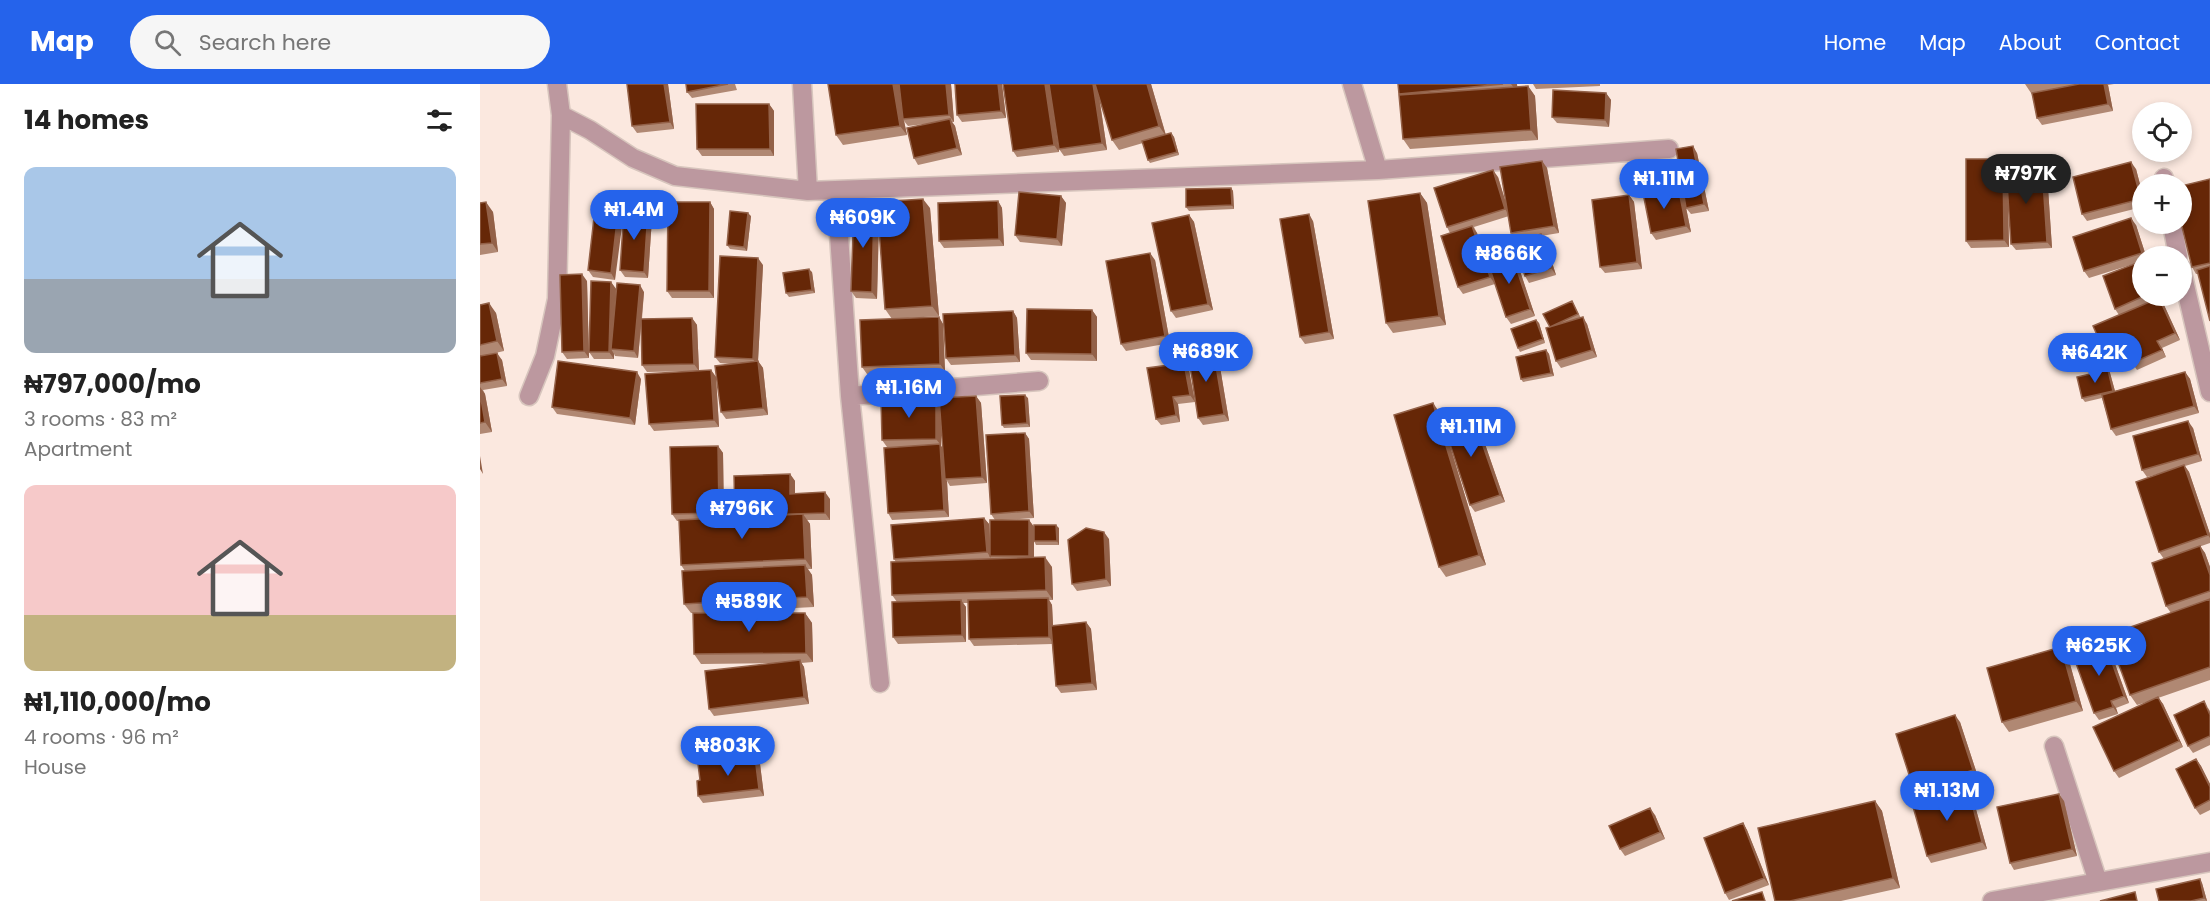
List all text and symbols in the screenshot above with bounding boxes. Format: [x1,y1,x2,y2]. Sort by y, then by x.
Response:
search box [130,15,550,69]
text: Map [30,22,94,61]
icon: search [151,26,184,59]
text: Search here [199,27,331,58]
text: Home [1824,28,1886,57]
text: Map [1919,28,1966,57]
text: About [1999,28,2062,57]
text: Contact [2095,28,2180,57]
text: 14 homes [24,102,149,138]
map controls [2132,102,2192,306]
button: locate [2132,102,2192,162]
icon: filters [423,104,456,137]
pin: ₦797K [1984,154,2068,205]
pin: ₦1.11M [1615,159,1713,210]
text: ₦797K [1995,159,2057,187]
text: ₦1.11M [1633,164,1695,192]
button: + [2132,174,2192,234]
pin: ₦1.4M [592,190,676,241]
text: ₦1.4M [604,195,664,223]
pin: ₦609K [821,198,905,249]
text: ₦609K [830,203,896,231]
icon: home [186,206,294,314]
pin: ₦866K [1467,234,1551,285]
text: ₦866K [1476,239,1542,267]
button: − [2132,246,2192,306]
pin: ₦689K [1164,332,1248,383]
pin: ₦642K [2053,333,2137,384]
text: ₦689K [1173,337,1239,365]
text: ₦642K [2062,338,2128,366]
text: ₦797,000/mo [24,366,201,402]
pin: ₦1.16M [860,368,958,419]
text: ₦1.16M [876,373,942,401]
text: 3 rooms · 83 m² [24,405,177,433]
pin: ₦1.11M [1422,407,1520,458]
text: ₦1.11M [1440,412,1502,440]
text: Apartment [24,435,132,463]
pin: ₦796K [700,489,784,540]
text: ₦796K [710,494,774,522]
icon: home [186,524,294,632]
pin: ₦589K [707,582,791,633]
text: ₦589K [716,587,782,615]
pin: ₦625K [2057,626,2141,677]
text: ₦625K [2066,631,2132,659]
text: ₦1,110,000/mo [24,684,211,720]
text: 4 rooms · 96 m² [24,723,179,751]
pin: ₦803K [686,726,770,777]
text: ₦803K [695,731,761,759]
text: House [24,753,86,781]
pin: ₦1.13M [1898,771,1996,822]
text: ₦1.13M [1914,776,1980,804]

